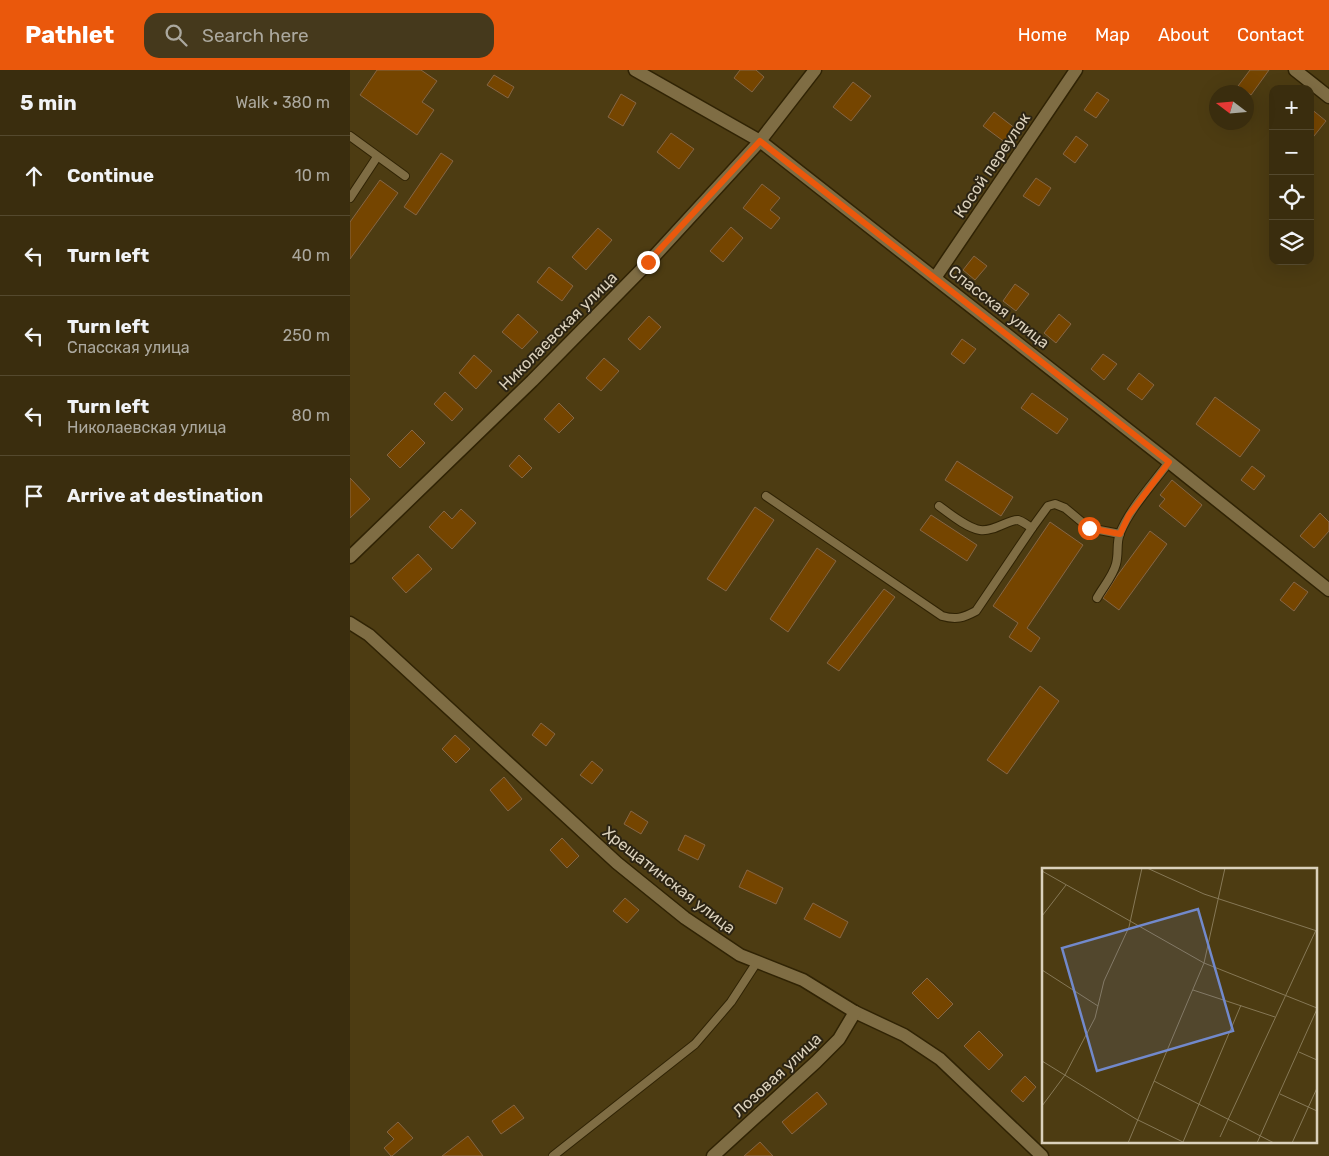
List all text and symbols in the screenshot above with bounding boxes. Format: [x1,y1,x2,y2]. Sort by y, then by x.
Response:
search box [144,13,494,58]
text: Pathlet [25,21,114,49]
icon: search [162,21,190,49]
text: Search here [202,24,309,47]
text: Home [1018,24,1067,46]
text: Map [1095,24,1130,46]
text: About [1158,24,1209,46]
text: Contact [1237,24,1304,46]
north arrow [1209,85,1254,130]
map controls [1269,85,1314,265]
button: + [1269,85,1314,130]
text: 5 min [20,90,77,115]
text: Walk · 380 m [236,93,330,112]
street label: Косой переулок [950,109,1034,221]
button: − [1269,130,1314,175]
icon: ahead [20,162,48,190]
text: Continue [67,164,154,187]
text: 10 m [295,166,330,185]
button: locate [1269,175,1314,220]
button: layers [1269,220,1314,265]
icon: left [20,242,48,270]
text: Turn left [67,244,149,267]
text: 40 m [292,246,330,265]
route end [637,251,660,274]
street label: Спасская улица [945,262,1053,352]
street label: Николаевская улица [495,268,621,394]
text: Turn left [67,315,149,338]
icon: left [20,322,48,350]
text: 250 m [283,326,330,345]
text: Спасская улица [67,338,190,357]
text: Turn left [67,395,149,418]
icon: left [20,402,48,430]
text: 80 m [292,406,330,425]
text: Николаевская улица [67,418,226,437]
icon: arrive [20,482,48,510]
text: Arrive at destination [67,484,263,507]
route start [1078,517,1101,540]
street label: Хрещатинская улица [599,822,739,938]
inset map [1042,868,1316,1144]
street label: Лозовая улица [729,1029,825,1121]

